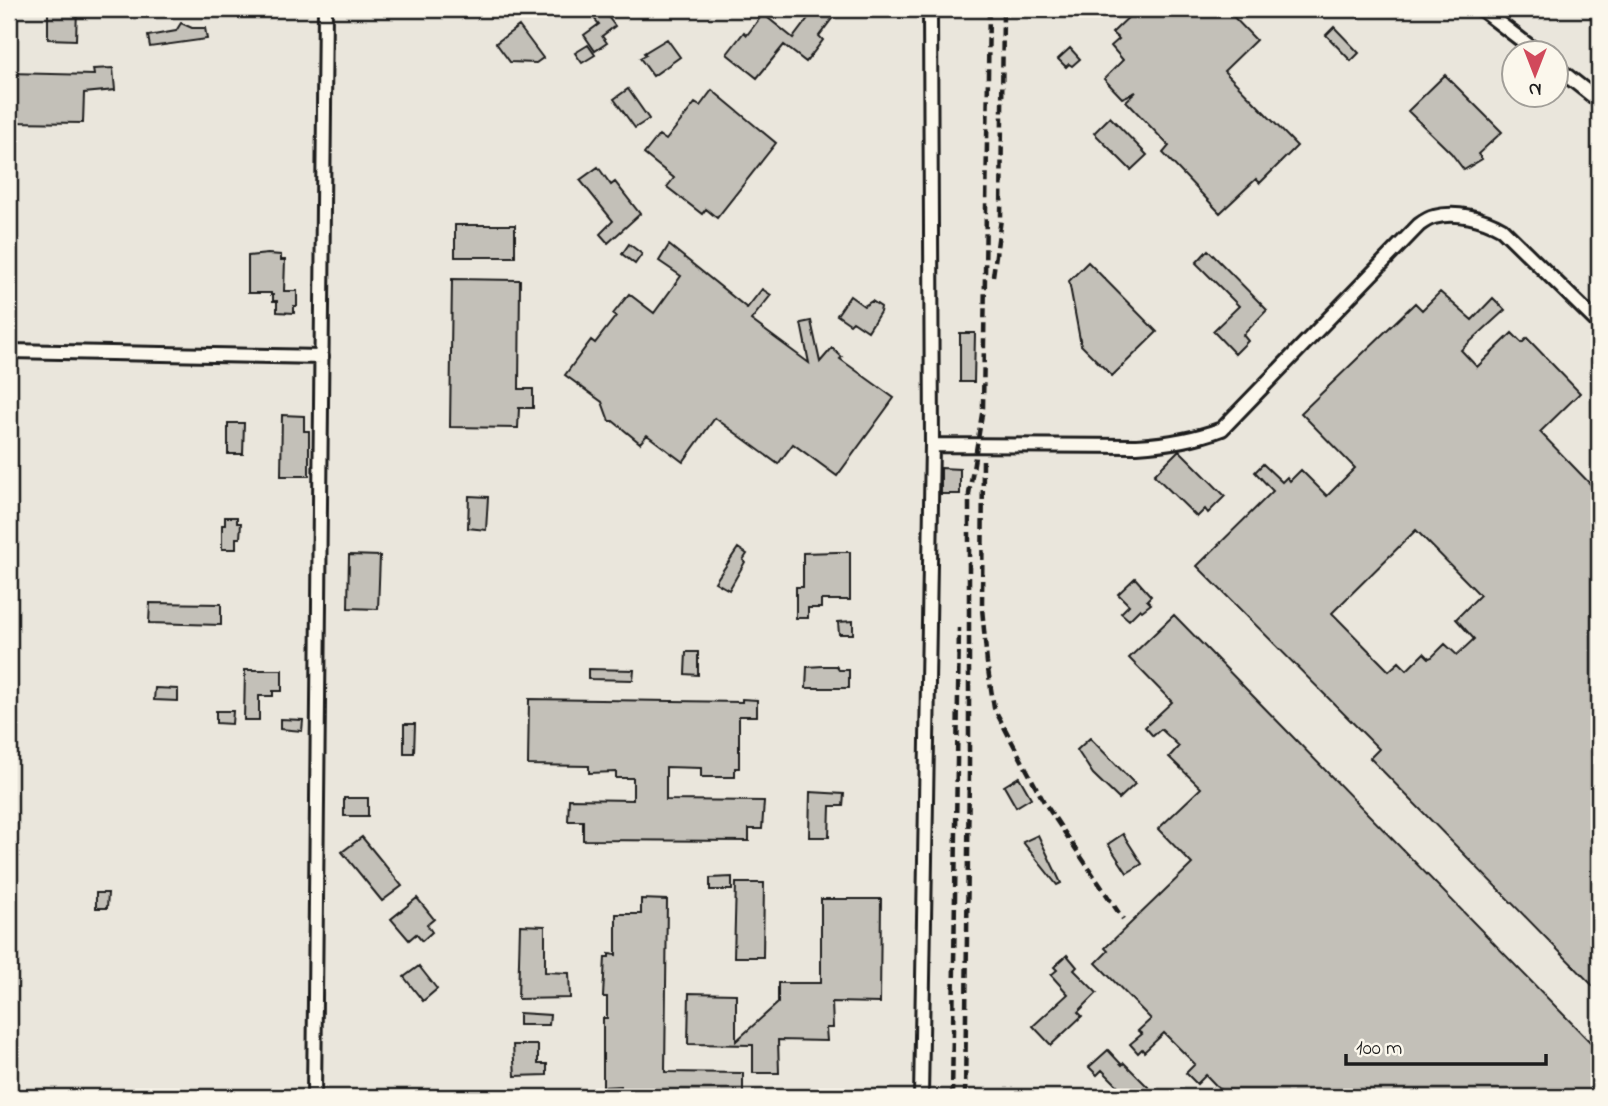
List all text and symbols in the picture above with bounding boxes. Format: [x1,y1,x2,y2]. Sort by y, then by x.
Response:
north arrow [1500,38,1570,108]
text: N [1528,75,1541,102]
scale bar [1346,1022,1545,1066]
text: 100 m [1356,1034,1402,1064]

